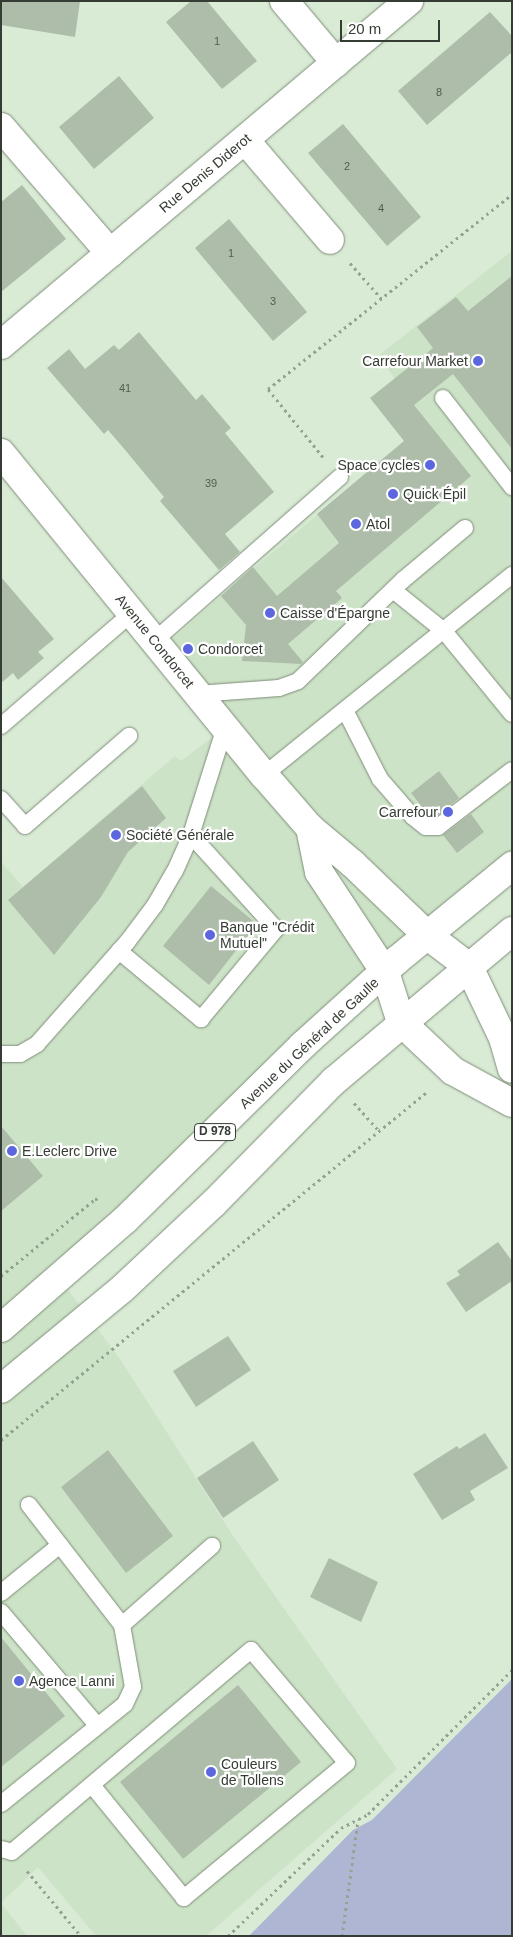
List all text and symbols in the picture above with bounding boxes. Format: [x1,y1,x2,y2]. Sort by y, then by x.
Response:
scale bar [343,10,443,42]
text: 20 m [348,20,381,37]
house number: 1 [214,34,220,48]
house number: 8 [436,85,442,99]
street label: Rue Denis Diderot [156,130,254,216]
house number: 2 [344,159,350,173]
house number: 4 [378,201,384,215]
house number: 1 [228,246,234,260]
house number: 3 [270,294,276,308]
place label: Carrefour Market [362,353,468,369]
marker: Carrefour Market [472,355,484,367]
house number: 41 [119,381,131,395]
place label: Space cycles [338,457,420,473]
marker: Space cycles [424,459,436,471]
house number: 39 [205,476,217,490]
place label: Quick Épil [403,486,466,502]
marker: Quick Épil [387,488,399,500]
place label: Atol [366,516,390,532]
marker: Atol [350,518,362,530]
street label: Avenue Condorcet [112,591,198,691]
place label: Caisse d'Épargne [280,605,390,621]
marker: Caisse d'Épargne [264,607,276,619]
place label: Condorcet [198,641,263,657]
marker: Condorcet [182,643,194,655]
place label: Carrefour [379,804,438,820]
marker: Carrefour [442,806,454,818]
place label: Société Générale [126,827,234,843]
marker: Société Générale [110,829,122,841]
place label: Banque "Crédit Mutuel" [220,919,314,952]
marker: Banque "Crédit Mutuel" [204,929,216,941]
street label: Avenue du Général de Gaulle [236,974,382,1112]
road number: D 978 [194,1122,236,1142]
place label: E.Leclerc Drive [22,1143,117,1159]
marker: E.Leclerc Drive [6,1145,18,1157]
place label: Agence Lanni [29,1673,115,1689]
marker: Agence Lanni [13,1675,25,1687]
place label: Couleurs de Tollens [221,1756,284,1788]
marker: Couleurs de Tollens [205,1766,217,1778]

